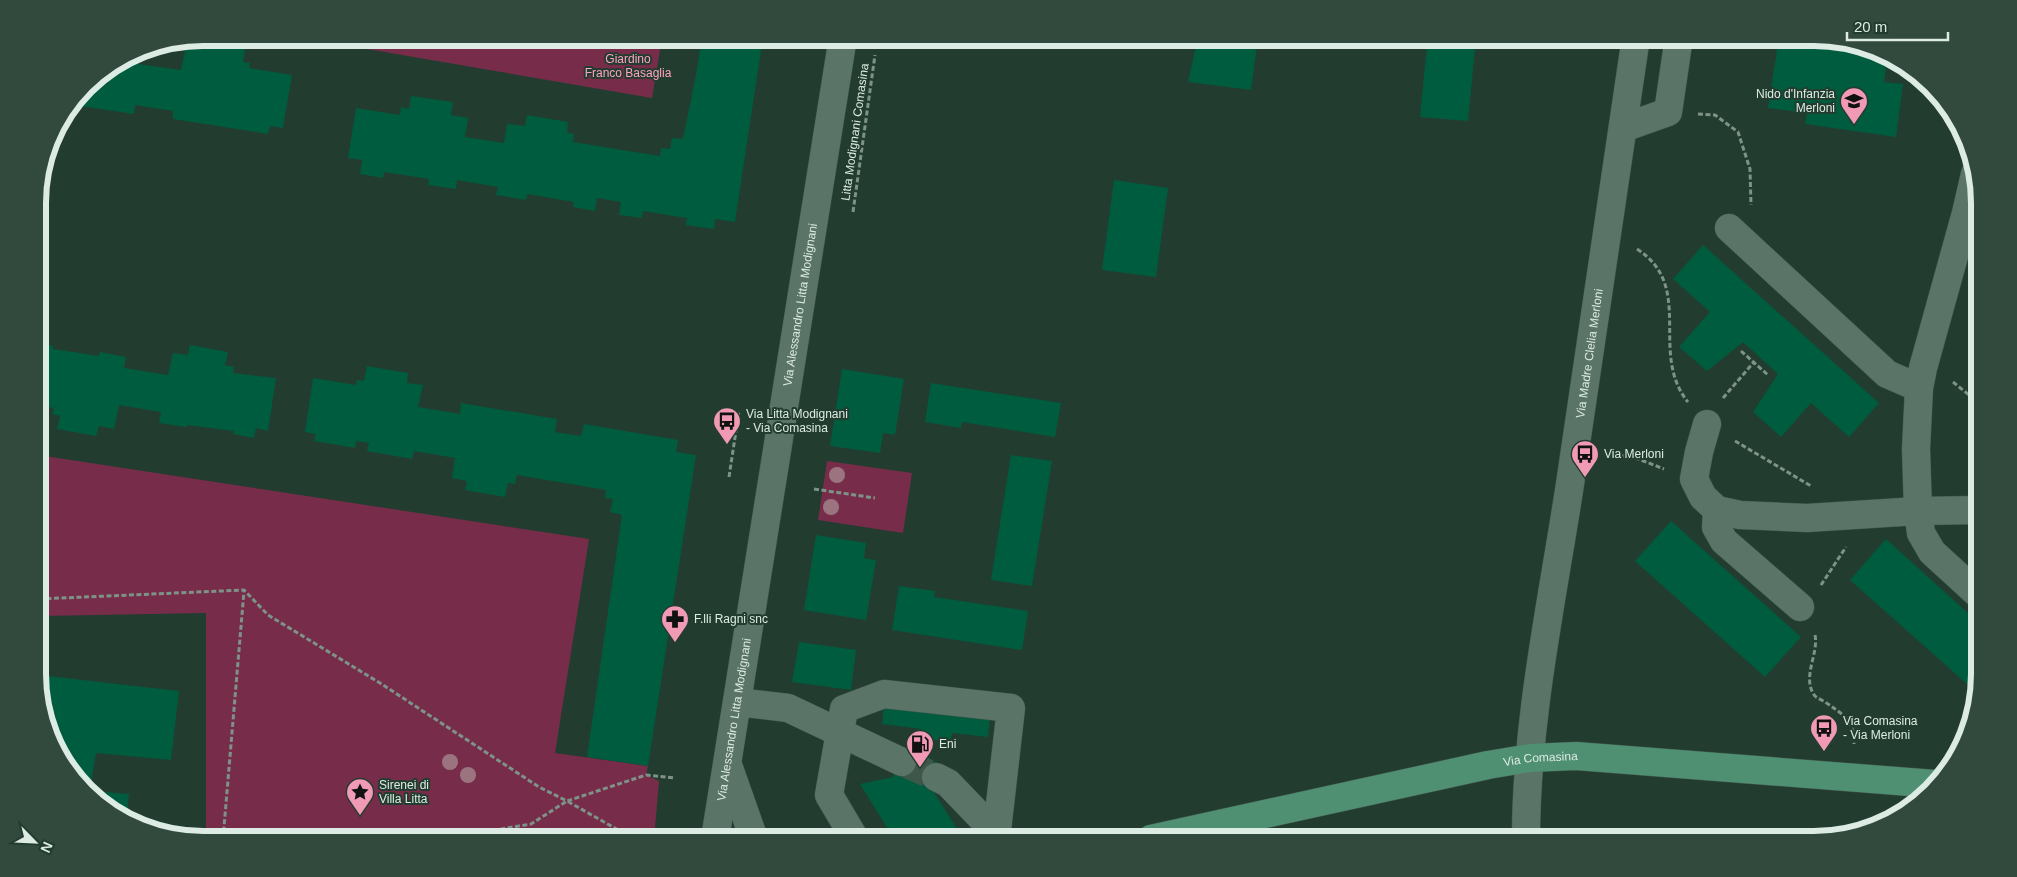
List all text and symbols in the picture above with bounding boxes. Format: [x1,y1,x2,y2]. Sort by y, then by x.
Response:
scale bar [1847,10,1948,42]
text: 20 m [1854,18,1887,35]
park label: Giardino Franco Basaglia [585,52,672,80]
street label: Litta Modignani Comasina [838,62,872,202]
school or university icon: Nido d'Infanzia Merloni [1839,86,1869,125]
place label: Nido d'Infanzia Merloni [1756,87,1835,115]
street label: Via Alessandro Litta Modignani [780,222,820,387]
street label: Via Madre Clelia Merloni [1573,288,1606,419]
bus stop icon: Via Litta Modignani - Via Comasina [712,406,742,445]
place label: Via Litta Modignani - Via Comasina [746,407,848,435]
bus stop icon: Via Merloni [1570,439,1600,478]
place label: Via Merloni [1604,447,1664,461]
pharmacy icon: F.lli Ragni snc [660,604,690,643]
place label: F.lli Ragni snc [694,612,768,626]
street label: Via Alessandro Litta Modignani [714,637,754,802]
bus stop icon: Via Comasina - Via Merloni [1809,713,1839,752]
place label: Via Comasina - Via Merloni [1843,714,1918,742]
fuel station icon: Eni [905,729,935,768]
place label: Eni [939,737,956,751]
street label: Via Comasina [1502,749,1578,769]
place icon: Sirenei di Villa Litta [345,777,375,816]
place label: Sirenei di Villa Litta [379,778,429,806]
north arrow [10,817,60,867]
text: N [38,839,56,855]

